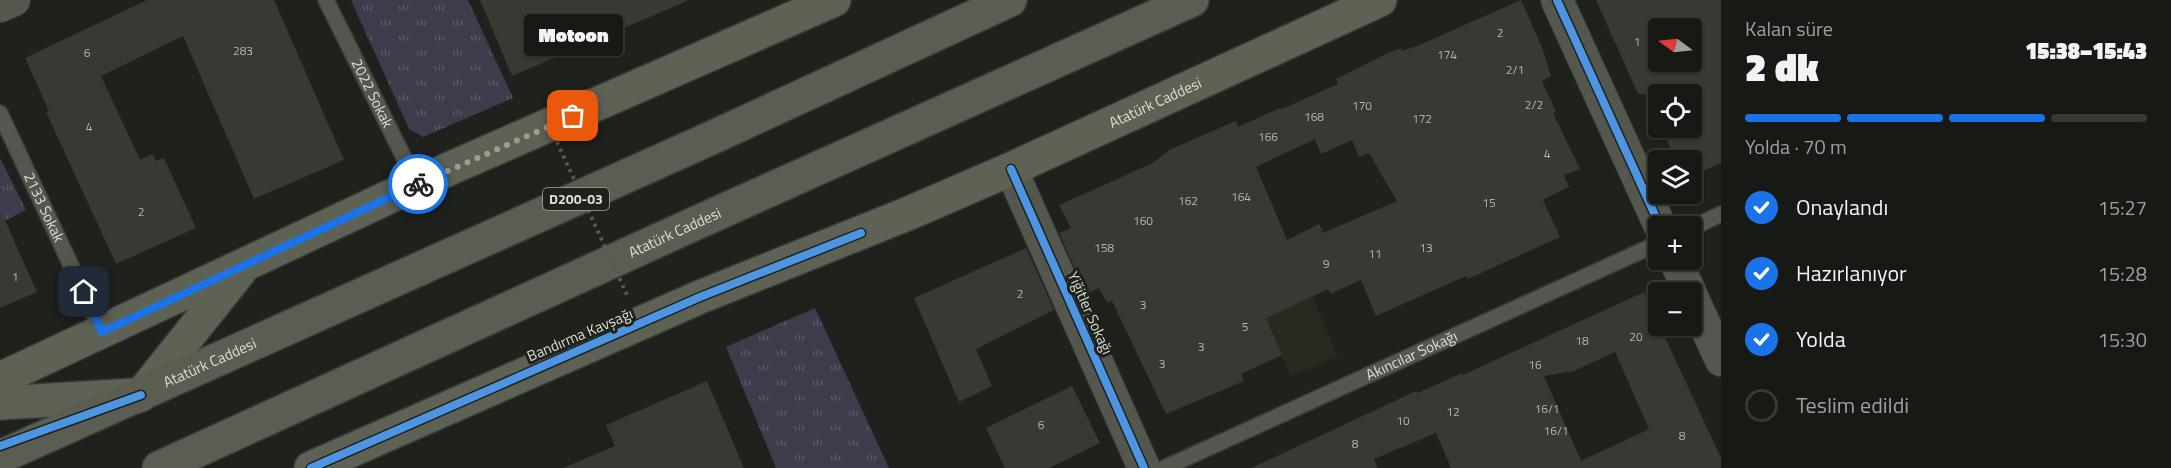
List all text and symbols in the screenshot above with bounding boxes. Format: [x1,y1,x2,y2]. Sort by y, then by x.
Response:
text: Kalan süre [1745,13,1833,44]
callout: Motoon [524,14,622,56]
north arrow [1648,18,1702,72]
map controls [1648,18,1702,336]
text: Motoon [539,19,608,50]
house number: 2 [1497,23,1503,42]
house number: 1 [1634,32,1640,51]
text: 15:38–15:43 [2025,34,2147,68]
text: 2 dk [1745,37,1819,96]
house number: 283 [233,41,253,60]
house number: 6 [84,43,91,62]
house number: 174 [1437,45,1457,64]
street label: 2022 Sokak [346,54,399,132]
house number: 2/1 [1506,60,1524,79]
street label: Atatürk Caddesi [1105,71,1205,134]
button: locate [1648,84,1702,138]
pin [547,90,598,141]
house number: 2/2 [1525,95,1543,114]
house number: 170 [1352,96,1372,115]
icon: bag [556,99,589,132]
house number: 168 [1304,107,1324,126]
house number: 172 [1412,109,1432,128]
house number: 4 [86,117,93,136]
house number: 166 [1258,127,1278,146]
text: Yolda · 70 m [1745,131,1847,162]
house number: 4 [1544,144,1551,163]
button: layers [1648,150,1702,204]
courier [388,154,448,214]
street label: 2133 Sokak [18,168,71,246]
icon: bike [402,168,435,201]
house number: 164 [1231,187,1251,206]
road number: D200-03 [543,188,609,210]
text: Onaylandı [1796,190,1888,224]
house number: 162 [1178,191,1198,210]
icon: check [1745,191,1778,224]
text: 15:27 [2098,192,2147,223]
house number: 15 [1482,193,1496,212]
street label: Atatürk Caddesi [624,201,725,263]
house number: 2 [138,202,144,221]
house number: 160 [1133,211,1153,230]
button: + [1648,216,1702,270]
house number: 158 [1094,238,1114,257]
house number: 13 [1419,238,1433,257]
house number: 11 [1368,244,1382,263]
house number: 9 [1323,254,1330,273]
text: Hazırlanıyor [1796,256,1907,290]
icon: check [1745,257,1778,290]
text: 15:28 [2098,258,2147,289]
pin [58,266,109,317]
house number: 1 [12,267,18,286]
street label: Yiğitler Sokağı [1062,268,1119,358]
icon: home [67,275,100,308]
button: − [1648,282,1702,336]
house number: 2 [1017,284,1023,303]
house number: 3 [1140,295,1146,314]
street label: Bandırma Kavşağı [523,302,636,367]
house number: 5 [1242,317,1249,336]
text: Yolda [1796,322,1846,356]
icon: check [1745,323,1778,356]
street label: Akıncılar Sokağı [1362,324,1461,386]
text: 15:30 [2098,324,2147,355]
house number: 20 [1629,327,1643,346]
street label: Atatürk Caddesi [159,331,260,393]
house number: 18 [1575,331,1589,350]
house number: 3 [1198,337,1204,356]
house number: 3 [1159,354,1165,373]
house number: 16 [1528,355,1542,374]
text: Teslim edildi [1796,388,1909,422]
house number: 16/1 [1534,399,1560,418]
house number: 12 [1446,402,1460,421]
house number: 10 [1396,411,1410,430]
house number: 6 [1038,415,1045,434]
house number: 16/1 [1543,421,1569,440]
house number: 8 [1679,426,1686,445]
house number: 8 [1352,434,1359,453]

